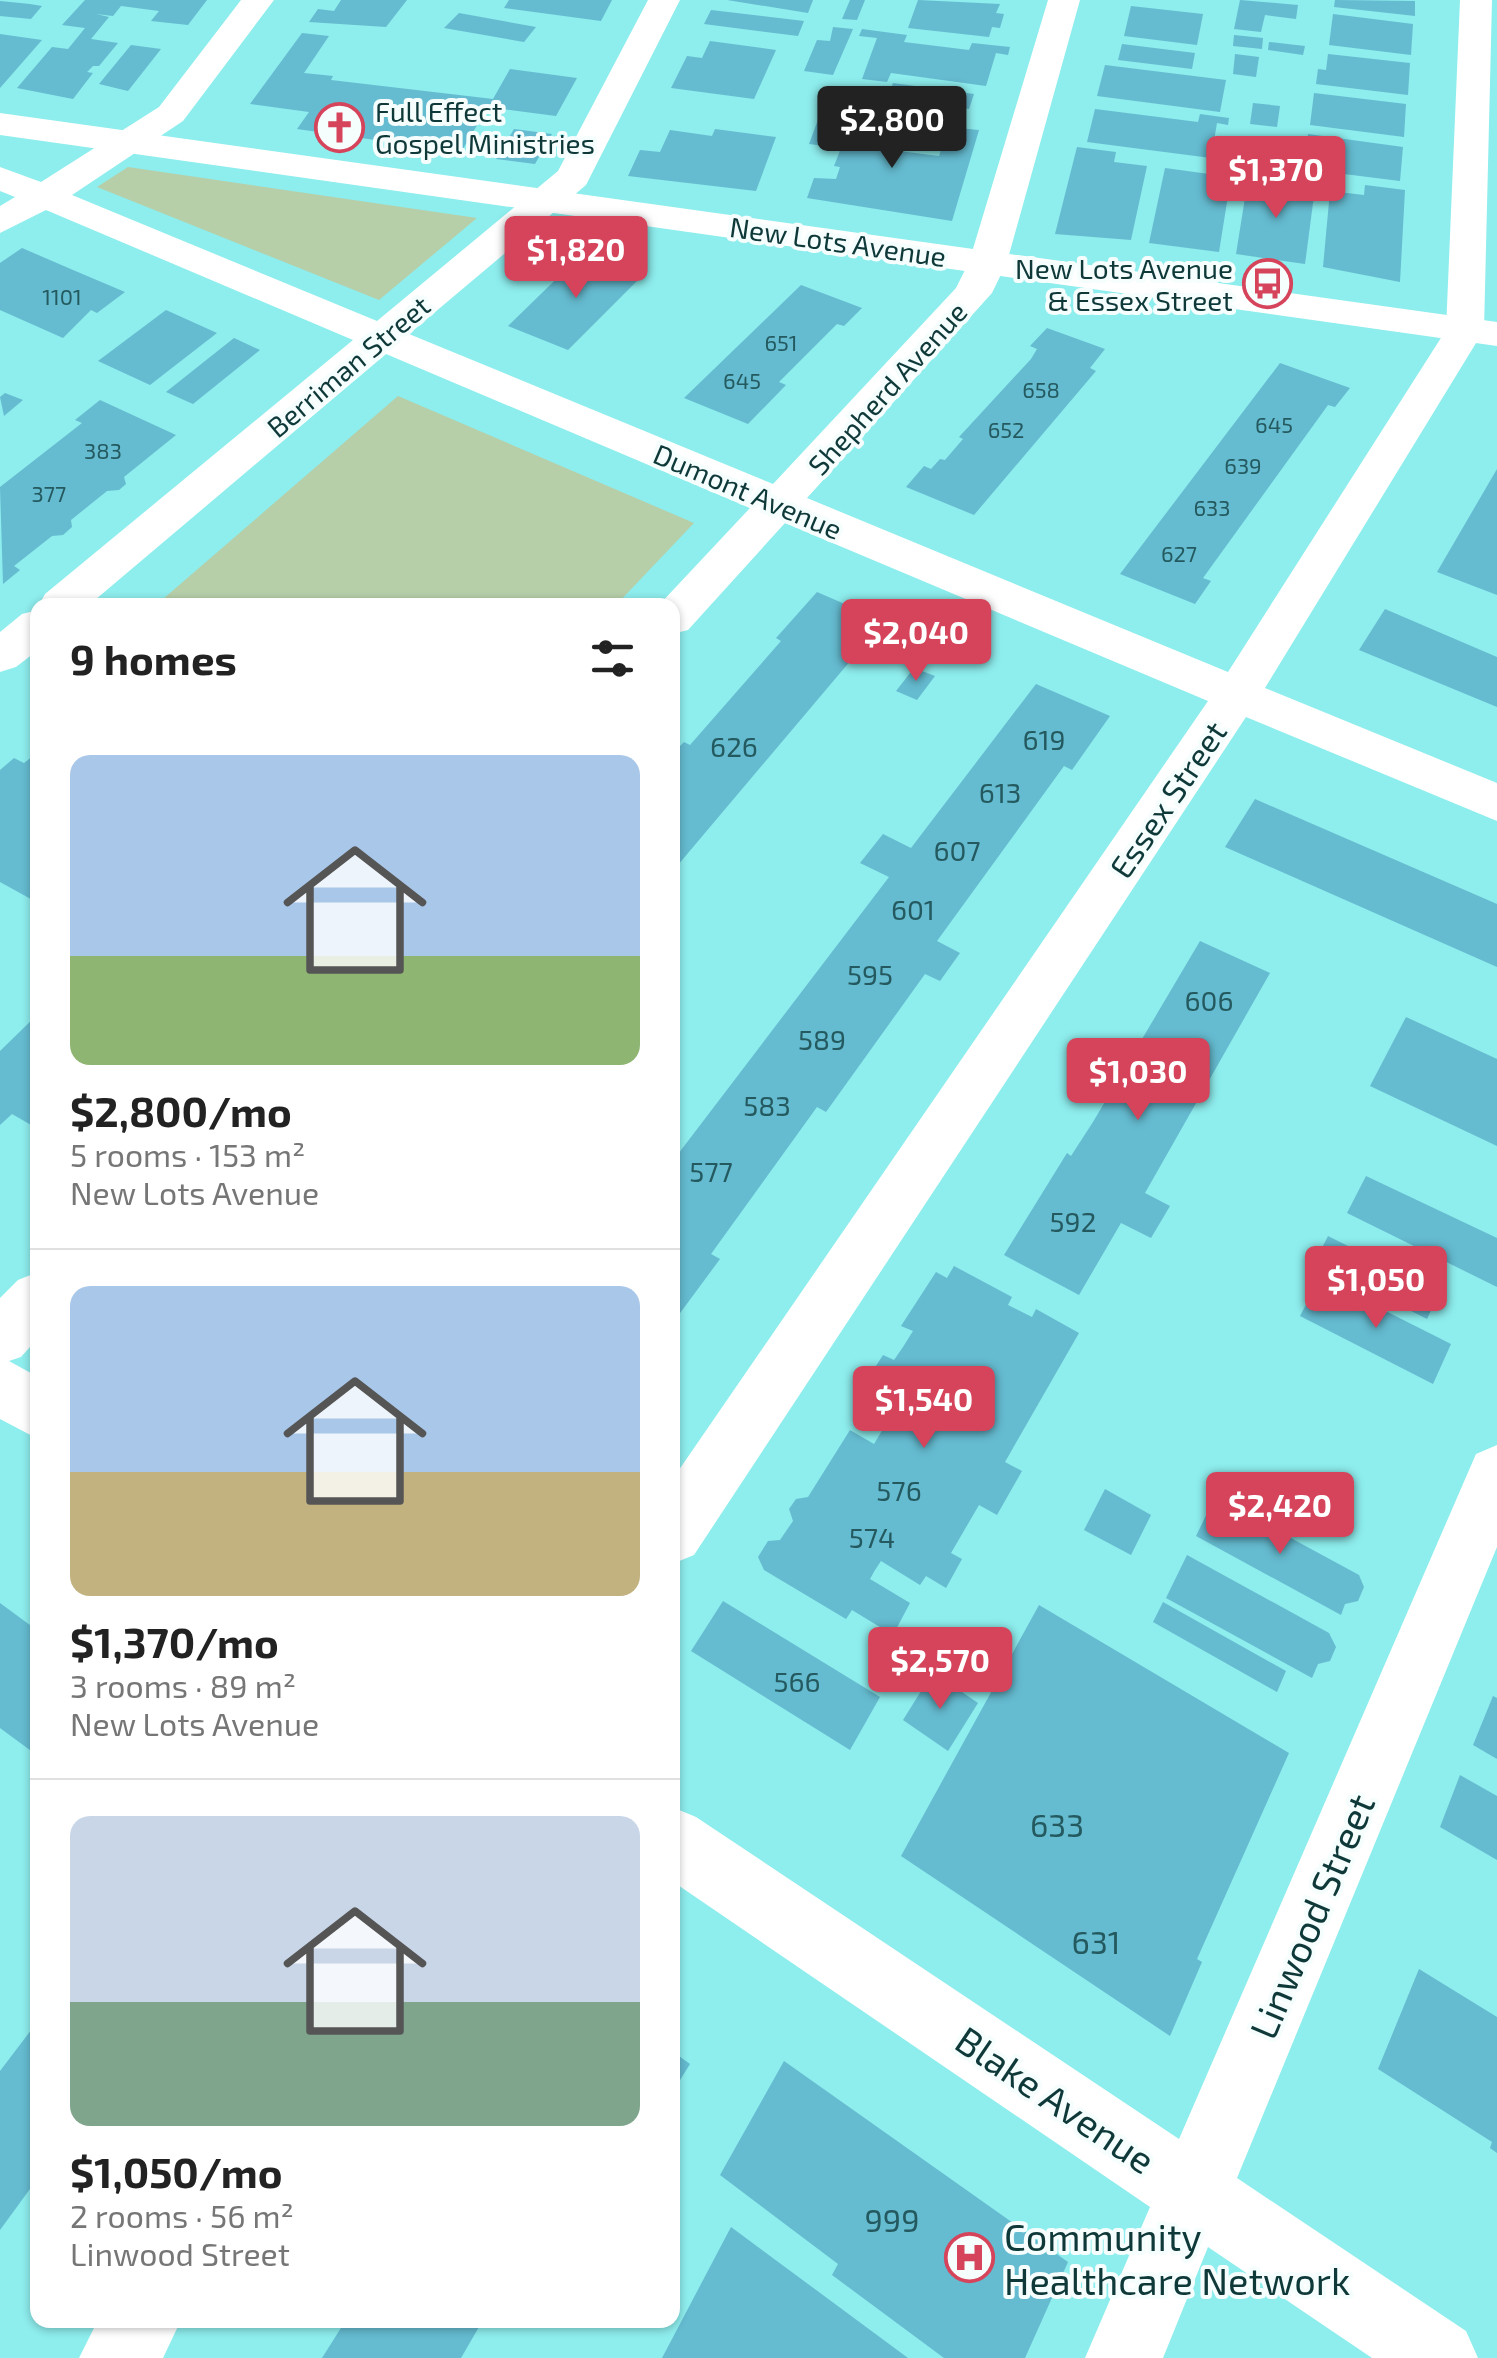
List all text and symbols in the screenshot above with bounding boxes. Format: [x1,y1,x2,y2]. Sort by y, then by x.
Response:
pin: $2,800 [811,86,973,171]
place label: Full Effect Gospel Ministries [375,94,595,160]
text: $2,800 [839,99,945,137]
church icon: Full Effect Gospel Ministries [314,101,366,153]
pin: $1,370 [1195,136,1357,221]
text: $1,370 [1228,149,1324,187]
street label: New Lots Avenue [728,209,948,273]
pin: $1,820 [495,216,657,301]
text: $1,820 [527,229,625,267]
place label: New Lots Avenue & Essex Street [1015,251,1233,317]
bus stop icon: New Lots Avenue & Essex Street [1242,258,1294,310]
house number: 1101 [42,283,82,309]
street label: Berriman Street [260,288,436,444]
street label: Shepherd Avenue [800,295,974,481]
house number: 651 [764,329,798,355]
house number: 645 [723,367,761,393]
house number: 658 [1022,376,1060,402]
house number: 645 [1255,411,1293,437]
house number: 652 [988,416,1024,442]
street label: Dumont Avenue [649,436,847,546]
house number: 383 [84,437,122,463]
house number: 639 [1224,452,1262,478]
house number: 377 [32,480,66,506]
house number: 633 [1193,494,1231,520]
house number: 627 [1161,540,1197,566]
pin: $2,040 [835,599,997,684]
text: $2,040 [863,612,969,650]
icon: filters [585,631,640,686]
text: 9 homes [70,633,237,683]
street label: Essex Street [1101,714,1233,884]
house number: 619 [1022,722,1066,756]
house number: 626 [710,729,758,763]
house number: 613 [979,775,1021,809]
icon: home [265,820,445,1000]
house number: 607 [933,833,981,867]
house number: 601 [891,892,935,926]
house number: 595 [847,957,893,991]
house number: 606 [1185,983,1233,1017]
house number: 589 [798,1022,846,1056]
pin: $1,030 [1057,1038,1219,1123]
text: $1,030 [1089,1051,1187,1089]
text: $2,800/mo [70,1085,292,1135]
house number: 583 [743,1088,791,1122]
text: 5 rooms · 153 m² [70,1135,305,1173]
house number: 577 [689,1154,733,1188]
text: New Lots Avenue [70,1173,319,1211]
house number: 592 [1050,1204,1096,1238]
pin: $1,050 [1295,1246,1457,1331]
text: $1,050 [1327,1259,1425,1297]
icon: home [265,1351,445,1531]
pin: $1,540 [843,1366,1005,1451]
text: $1,540 [875,1379,973,1417]
pin: $2,420 [1199,1472,1361,1557]
house number: 576 [876,1473,922,1507]
text: $2,420 [1228,1485,1332,1523]
house number: 574 [849,1520,895,1554]
text: $1,370/mo [70,1616,279,1666]
pin: $2,570 [859,1627,1021,1712]
text: $2,570 [890,1640,990,1678]
house number: 566 [773,1664,821,1698]
text: 3 rooms · 89 m² [70,1666,296,1704]
text: New Lots Avenue [70,1704,319,1742]
street label: Linwood Street [1239,1787,1383,2045]
house number: 633 [1030,1805,1084,1843]
icon: home [265,1881,445,2061]
house number: 631 [1072,1922,1120,1960]
street label: Blake Avenue [948,2016,1164,2182]
text: $1,050/mo [70,2146,283,2196]
text: 2 rooms · 56 m² [70,2196,294,2234]
house number: 999 [865,2200,919,2238]
place label: Community Healthcare Network [1004,2213,1350,2303]
hospital icon: Community Healthcare Network [943,2232,995,2284]
text: Linwood Street [70,2234,290,2272]

